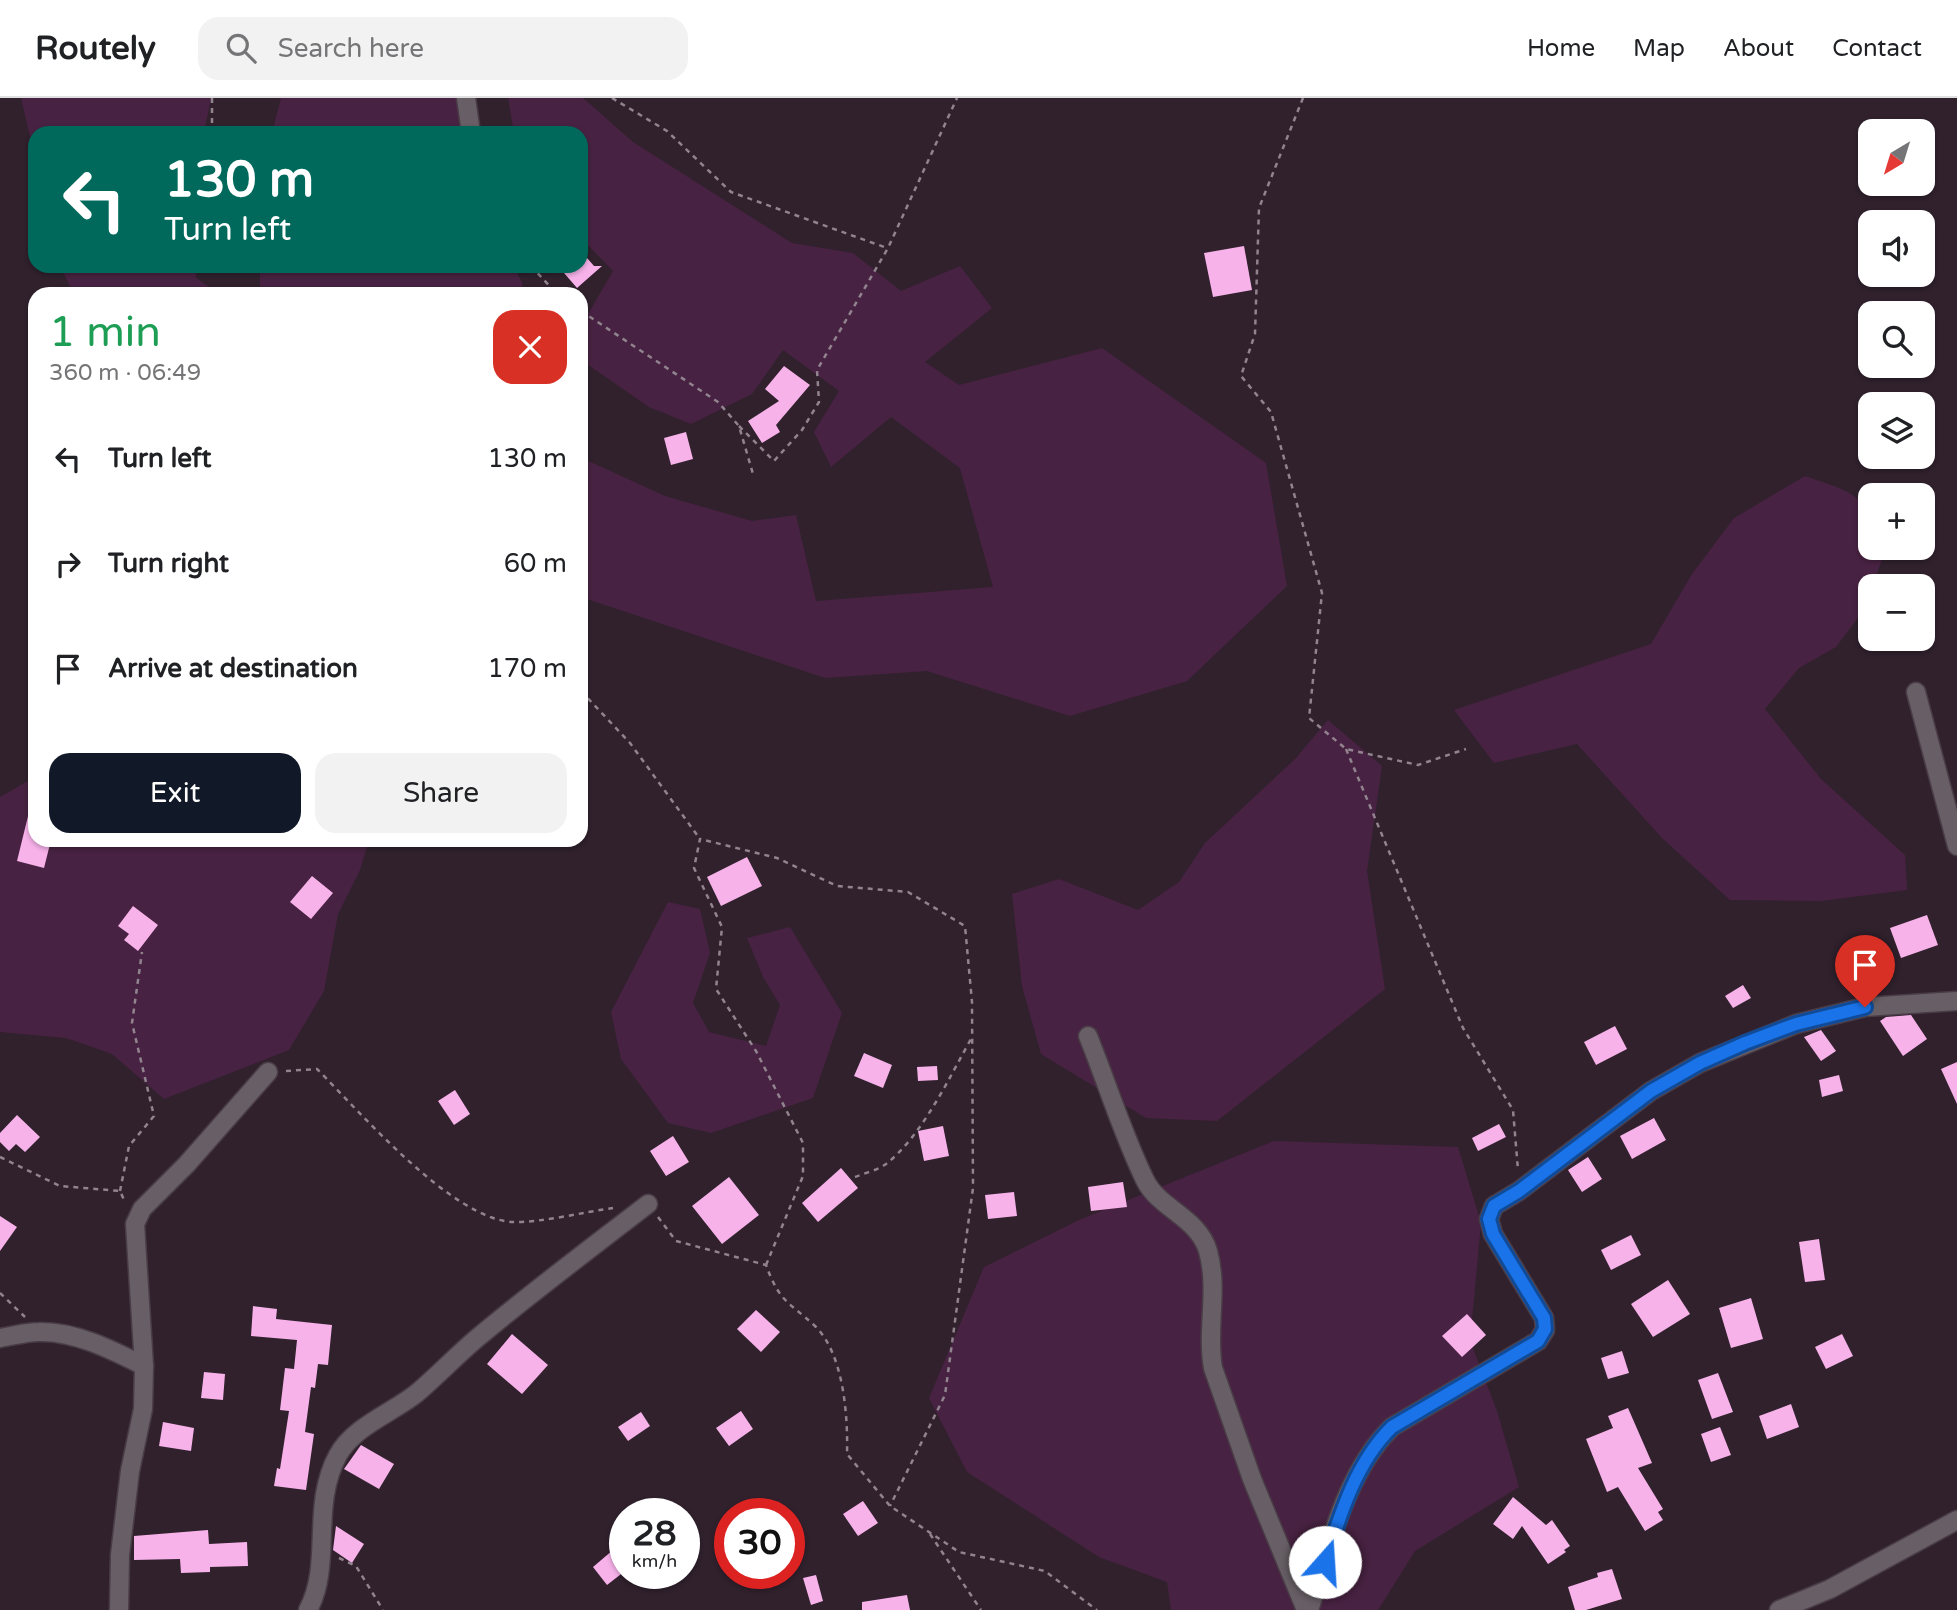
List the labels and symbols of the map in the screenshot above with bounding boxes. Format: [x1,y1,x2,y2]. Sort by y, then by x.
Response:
north arrow [1858,119,1936,196]
pin [1835,935,1895,1007]
speed limit sign: 30 [714,1498,805,1589]
position arrow [1288,1525,1362,1599]

